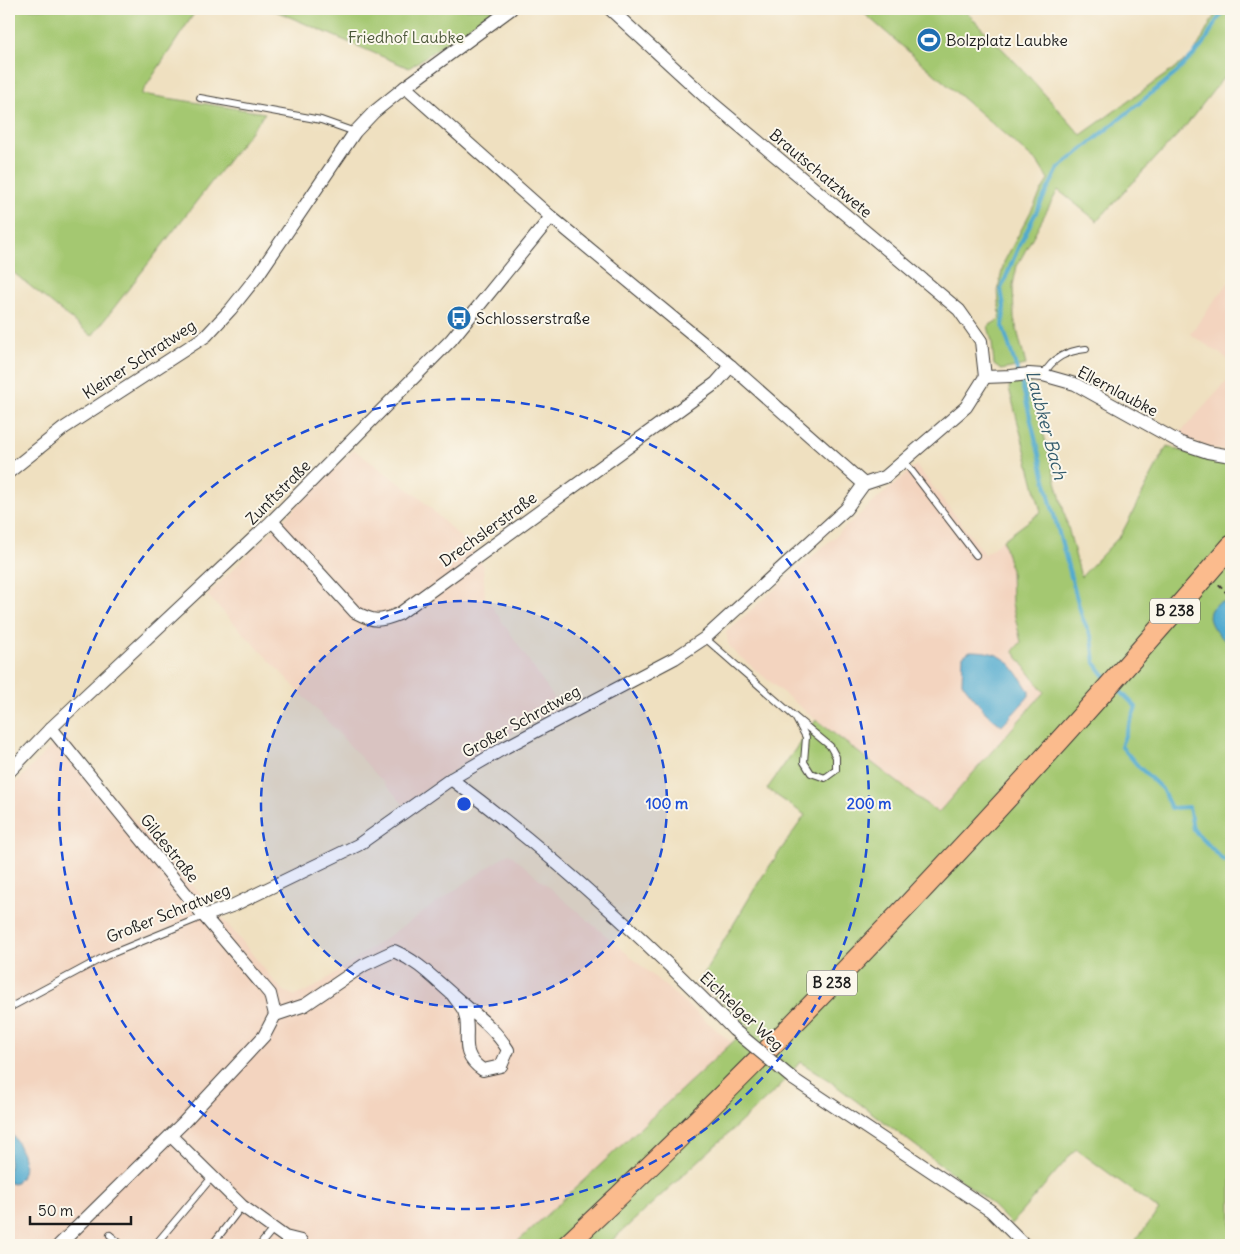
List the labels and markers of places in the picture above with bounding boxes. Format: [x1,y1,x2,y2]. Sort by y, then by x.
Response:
sports icon: Bolzplatz Laubke [916,27,942,53]
place label: Bolzplatz Laubke [946,30,1068,50]
bus stop icon: Schlosserstraße [446,305,472,331]
place label: Schlosserstraße [476,308,590,328]
centre of rings [455,795,473,813]

